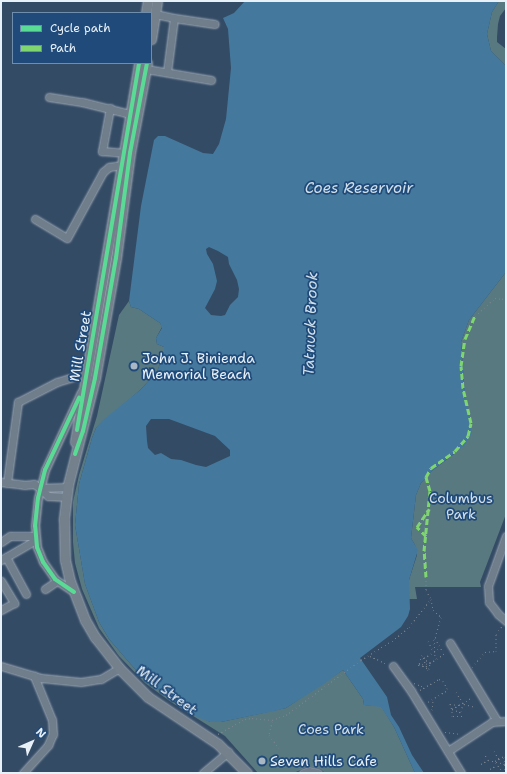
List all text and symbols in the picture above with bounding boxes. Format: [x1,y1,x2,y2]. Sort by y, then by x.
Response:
legend [12,12,152,64]
text: Cycle path [50,20,111,36]
text: Path [50,40,76,56]
water label: Coes Reservoir [305,180,413,198]
water label: Tatnuck Brook [300,272,322,376]
street label: Mill Street [66,309,94,383]
place label: John J. Binienda Memorial Beach [142,350,255,382]
marker: John J. Binienda Memorial Beach [129,361,139,371]
park label: Columbus Park [429,490,493,522]
street label: Mill Street [133,662,201,718]
park label: Coes Park [298,721,364,737]
north arrow [12,722,52,762]
text: N [32,725,49,742]
place label: Seven Hills Cafe [270,753,377,769]
marker: Seven Hills Cafe [257,756,267,766]

